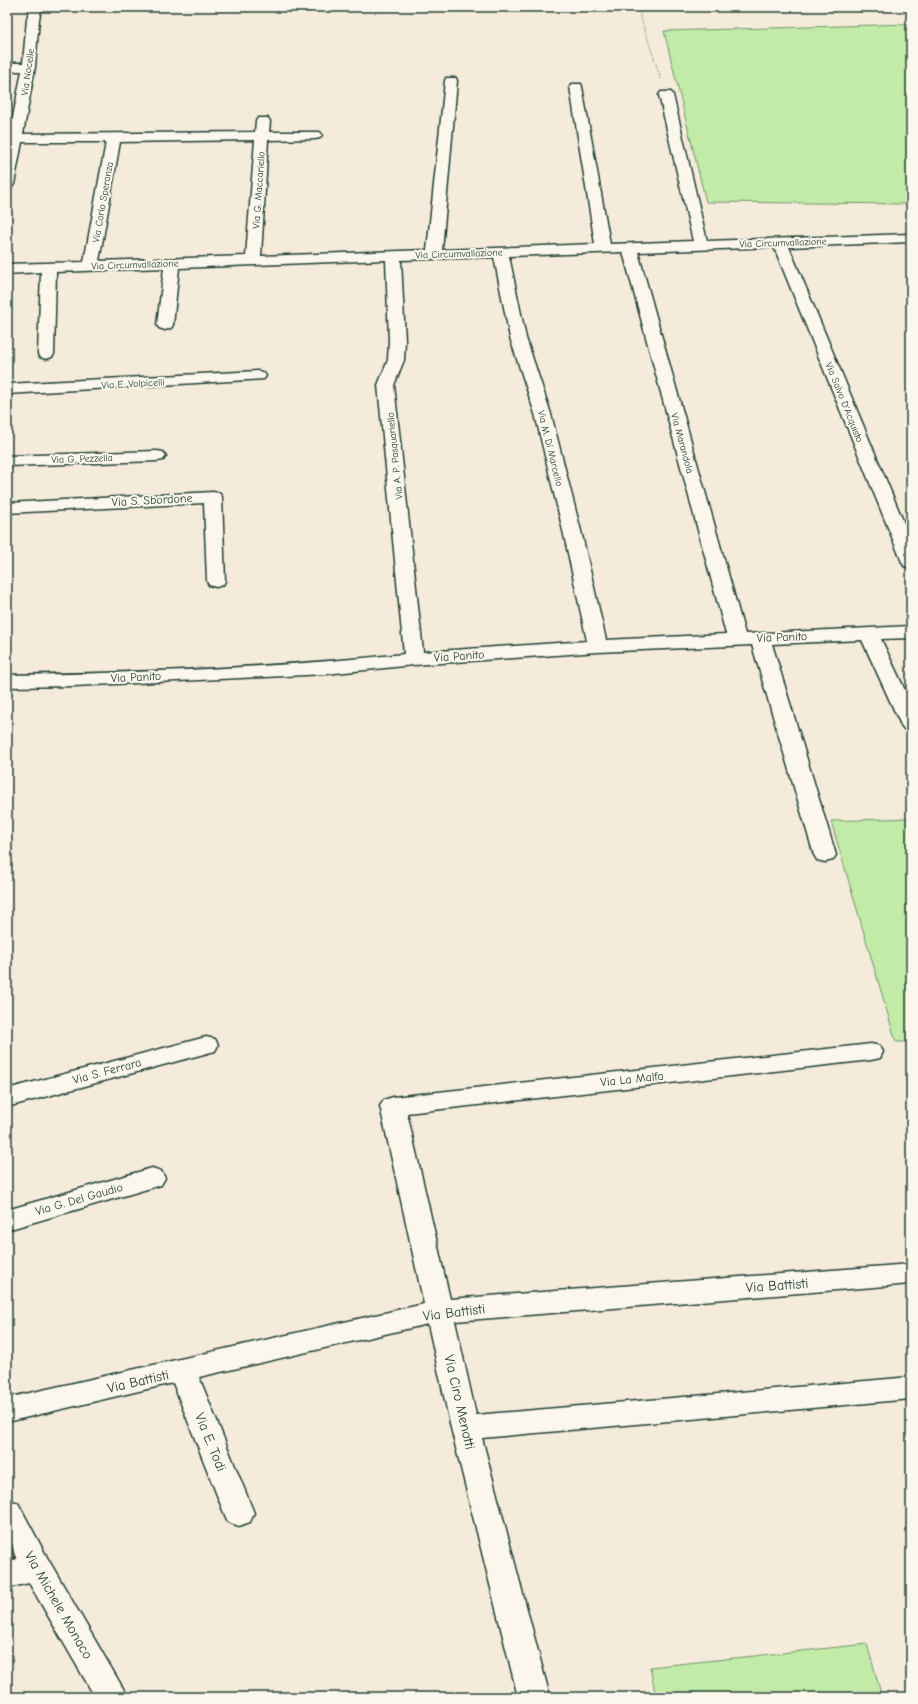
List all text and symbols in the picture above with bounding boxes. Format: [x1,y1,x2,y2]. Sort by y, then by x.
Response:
street label: Via Nocelle [19,48,37,96]
street label: Via G. Maccariello [250,151,268,229]
street label: Via Carlo Speranza [90,161,116,244]
street label: Via Circumvallazione [739,235,827,251]
street label: Via Circumvallazione [415,246,503,262]
street label: Via Circumvallazione [91,257,179,273]
street label: Via Salvo D'Acquisto [823,361,866,444]
street label: Via E. Volpicelli [101,376,165,392]
street label: Via M. Di Marcello [535,409,565,488]
street label: Via A. P. Pasquariello [384,412,406,500]
street label: Via Marandola [668,412,696,475]
street label: Via G. Pezzella [51,452,113,466]
street label: Via S. Sbordone [111,491,193,509]
street label: Via Panito [756,629,808,645]
street label: Via Panito [433,647,485,665]
street label: Via Panito [110,669,162,685]
street label: Via S. Ferrara [71,1055,143,1087]
street label: Via La Malfa [600,1069,664,1089]
street label: Via G. Del Gaudio [34,1180,124,1218]
street label: Via Battisti [745,1275,809,1296]
street label: Via Battisti [422,1300,486,1325]
street label: Via Ciro Menotti [440,1353,479,1451]
street label: Via Battisti [106,1366,171,1397]
street label: Via E. Todi [191,1410,230,1474]
street label: Via Michele Monaco [21,1548,96,1662]

